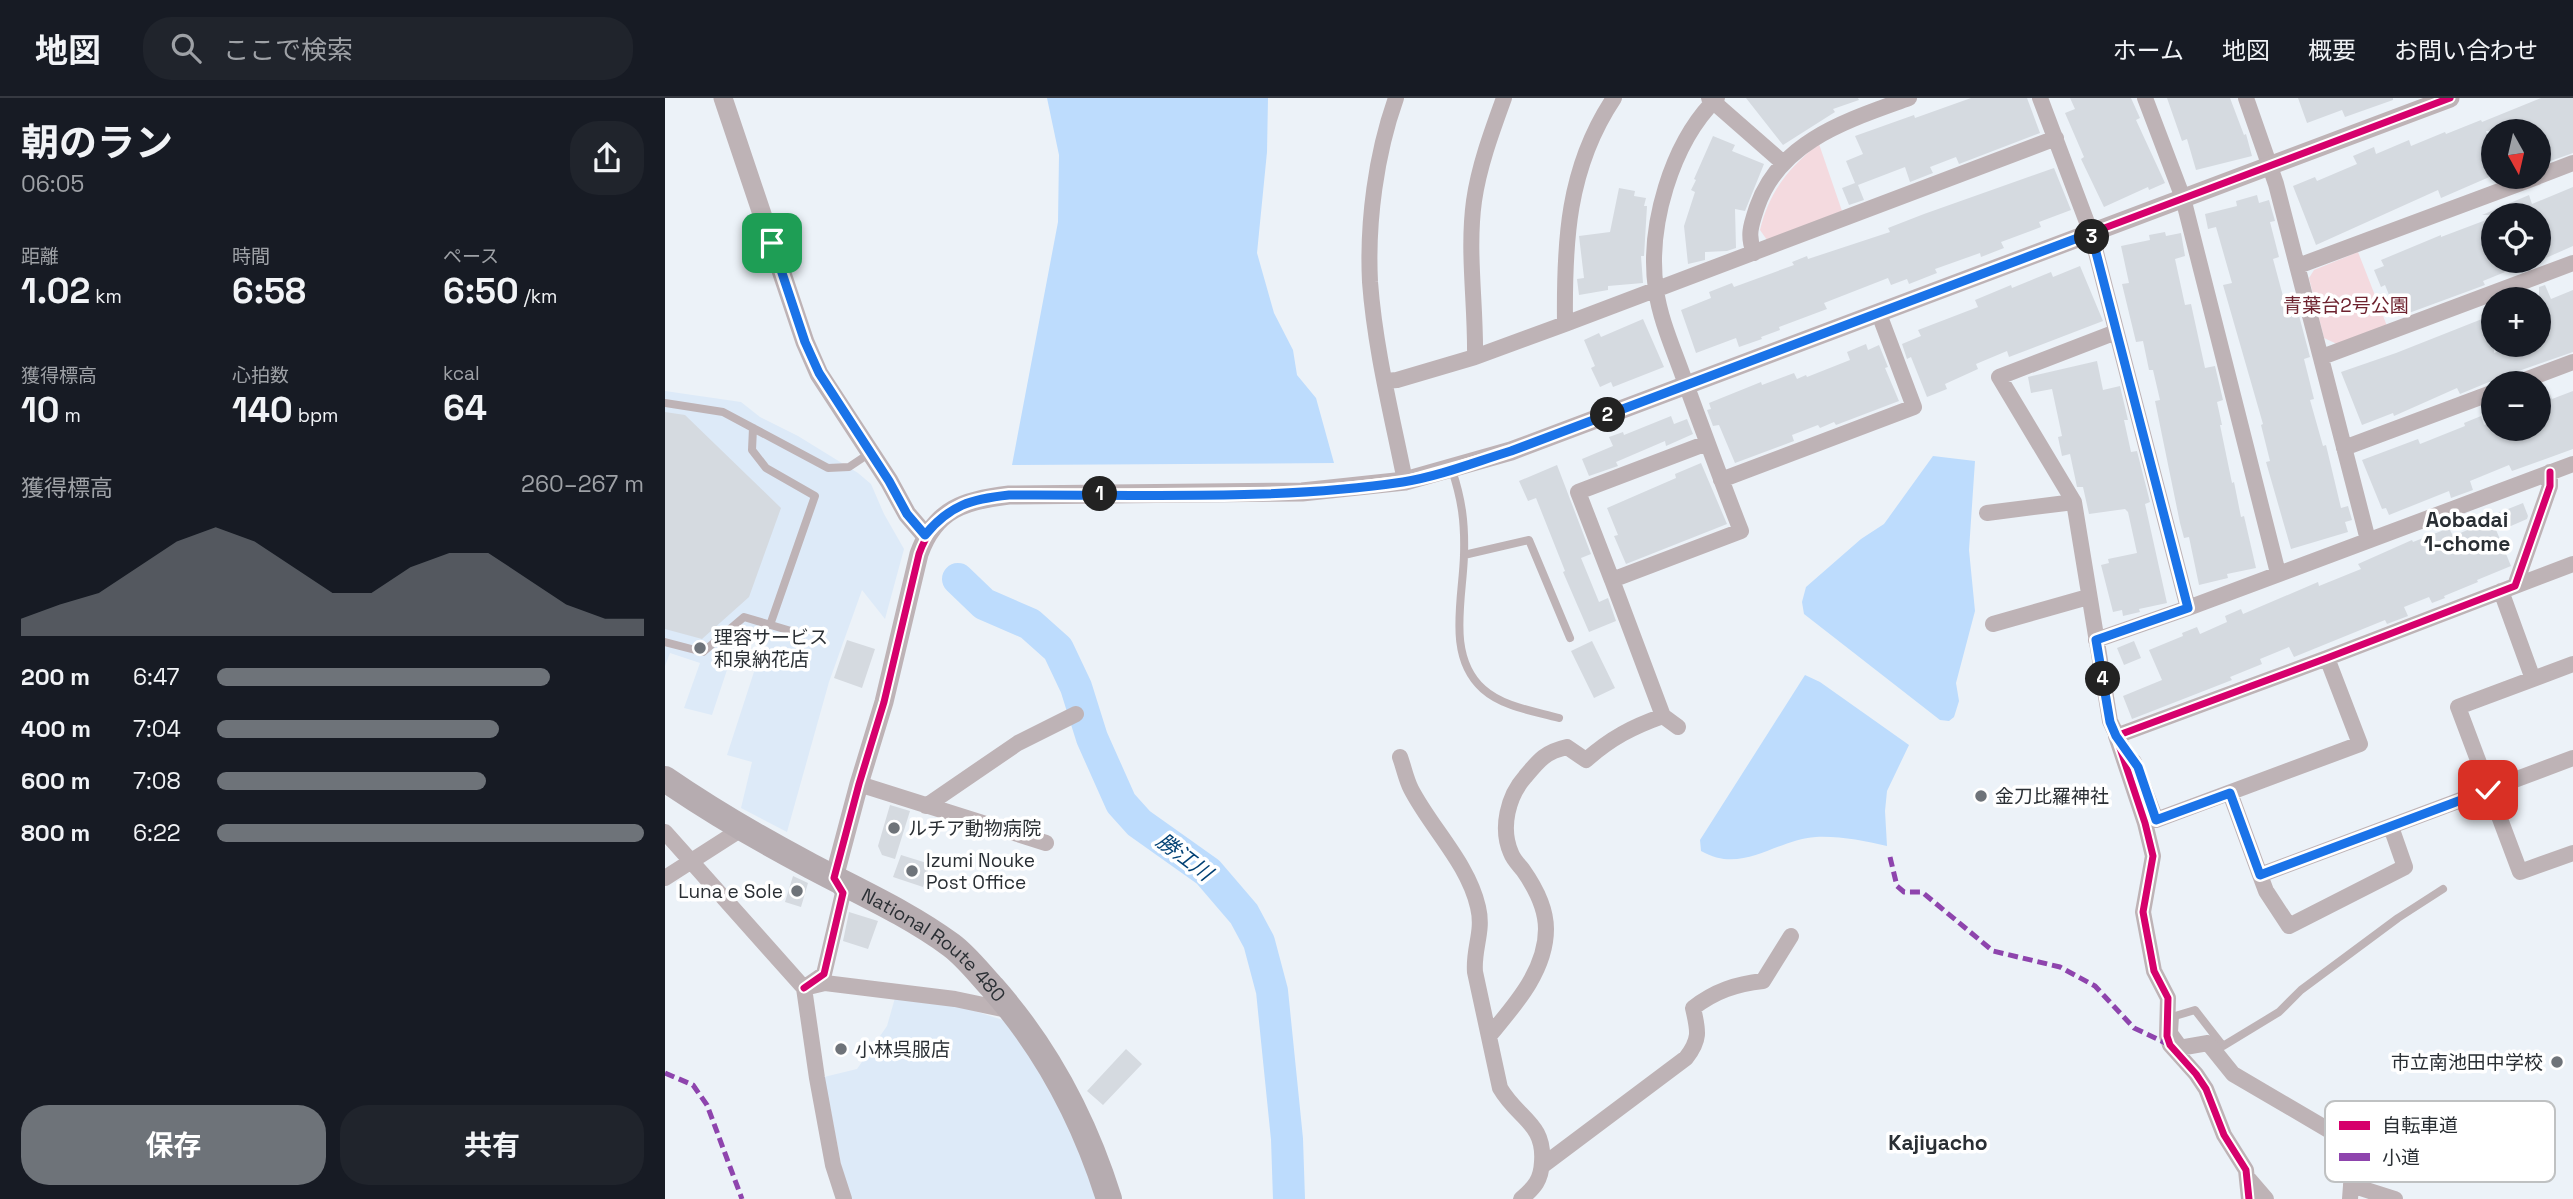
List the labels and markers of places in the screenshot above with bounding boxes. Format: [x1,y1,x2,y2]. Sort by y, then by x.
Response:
pin [742,213,802,273]
pin: 3 [2075,220,2109,254]
pin: 2 [1591,398,1625,432]
pin: 1 [1083,476,1117,512]
place label: 理容サービス 和泉納花店 [714,625,828,672]
marker: 理容サービス 和泉納花店 [692,640,708,656]
pin: 4 [2085,662,2121,696]
pin [2458,760,2518,820]
place label: 金刀比羅神社 [1995,784,2109,809]
marker: 金刀比羅神社 [1973,788,1989,804]
place label: ルチア動物病院 [908,816,1041,841]
marker: ルチア動物病院 [886,820,902,836]
place label: Izumi Nouke Post Office [926,848,1035,895]
marker: Izumi Nouke Post Office [904,863,920,879]
place label: Luna e Sole [678,879,783,904]
marker: Luna e Sole [789,883,805,899]
place label: 小林呉服店 [855,1037,950,1062]
marker: 小林呉服店 [833,1041,849,1057]
place label: 市立南池田中学校 [2391,1050,2543,1075]
marker: 市立南池田中学校 [2549,1054,2565,1070]

